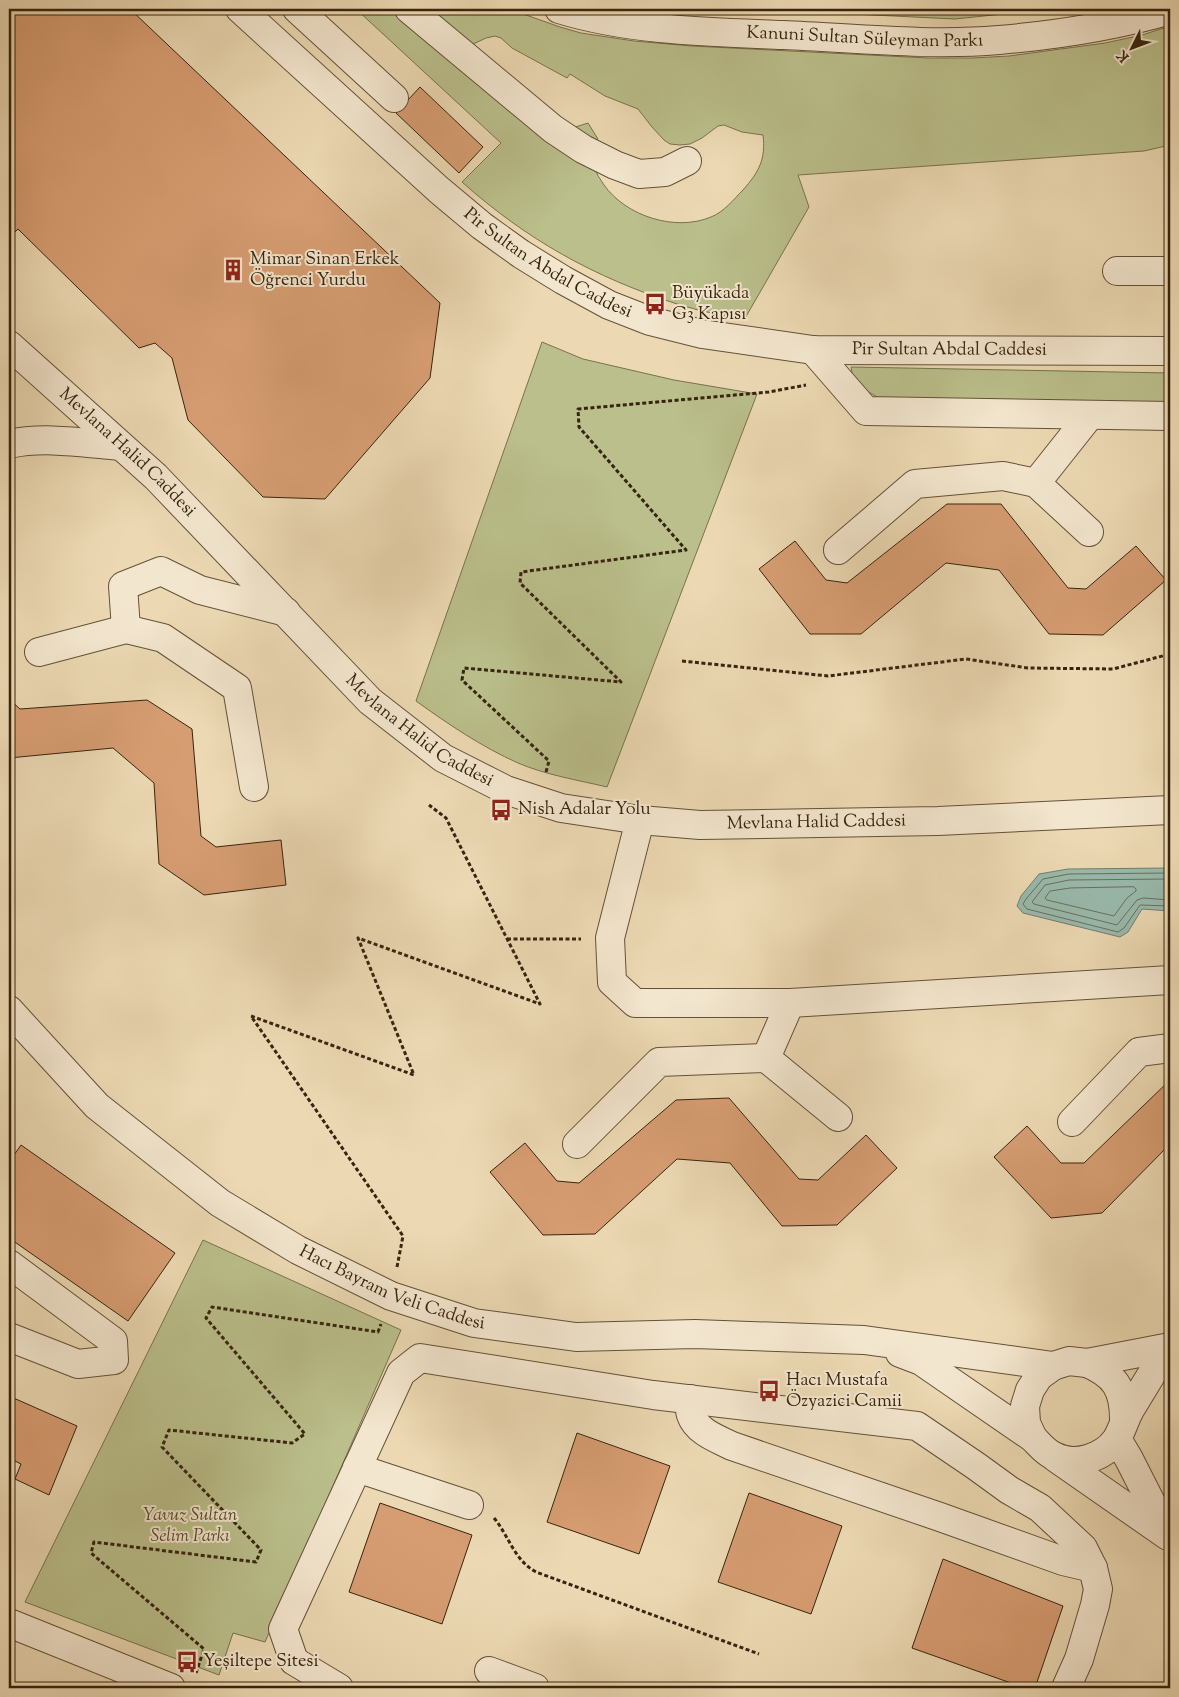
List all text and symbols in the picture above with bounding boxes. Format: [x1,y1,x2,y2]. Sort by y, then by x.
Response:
street label: Kanuni Sultan Süleyman Parkı [746,21,984,55]
north arrow [1106,22,1156,72]
text: K [1112,44,1135,66]
street label: Pir Sultan Abdal Caddesi [457,202,636,326]
place label: Mimar Sinan Erkek Öğrenci Yurdu [250,247,400,294]
building icon: Mimar Sinan Erkek Öğrenci Yurdu [220,257,246,283]
place label: Büyükada G3 Kapısı [672,281,749,328]
bus stop icon: Büyükada G3 Kapısı [642,291,668,317]
street label: Pir Sultan Abdal Caddesi [852,337,1047,364]
street label: Mevlana Halid Caddesi [53,382,201,524]
street label: Mevlana Halid Caddesi [338,669,498,794]
bus stop icon: Nish Adalar Yolu [488,797,514,823]
place label: Nish Adalar Yolu [518,797,651,823]
street label: Mevlana Halid Caddesi [726,809,906,838]
street label: Hacı Bayram Veli Caddesi [294,1239,486,1337]
place label: Hacı Mustafa Özyazici Camii [786,1368,902,1415]
bus stop icon: Hacı Mustafa Özyazici Camii [756,1378,782,1404]
park label: Yavuz Sultan Selim Parkı [143,1503,238,1550]
bus stop icon: Yeşiltepe Sitesi [174,1649,200,1675]
place label: Yeşiltepe Sitesi [203,1649,319,1675]

